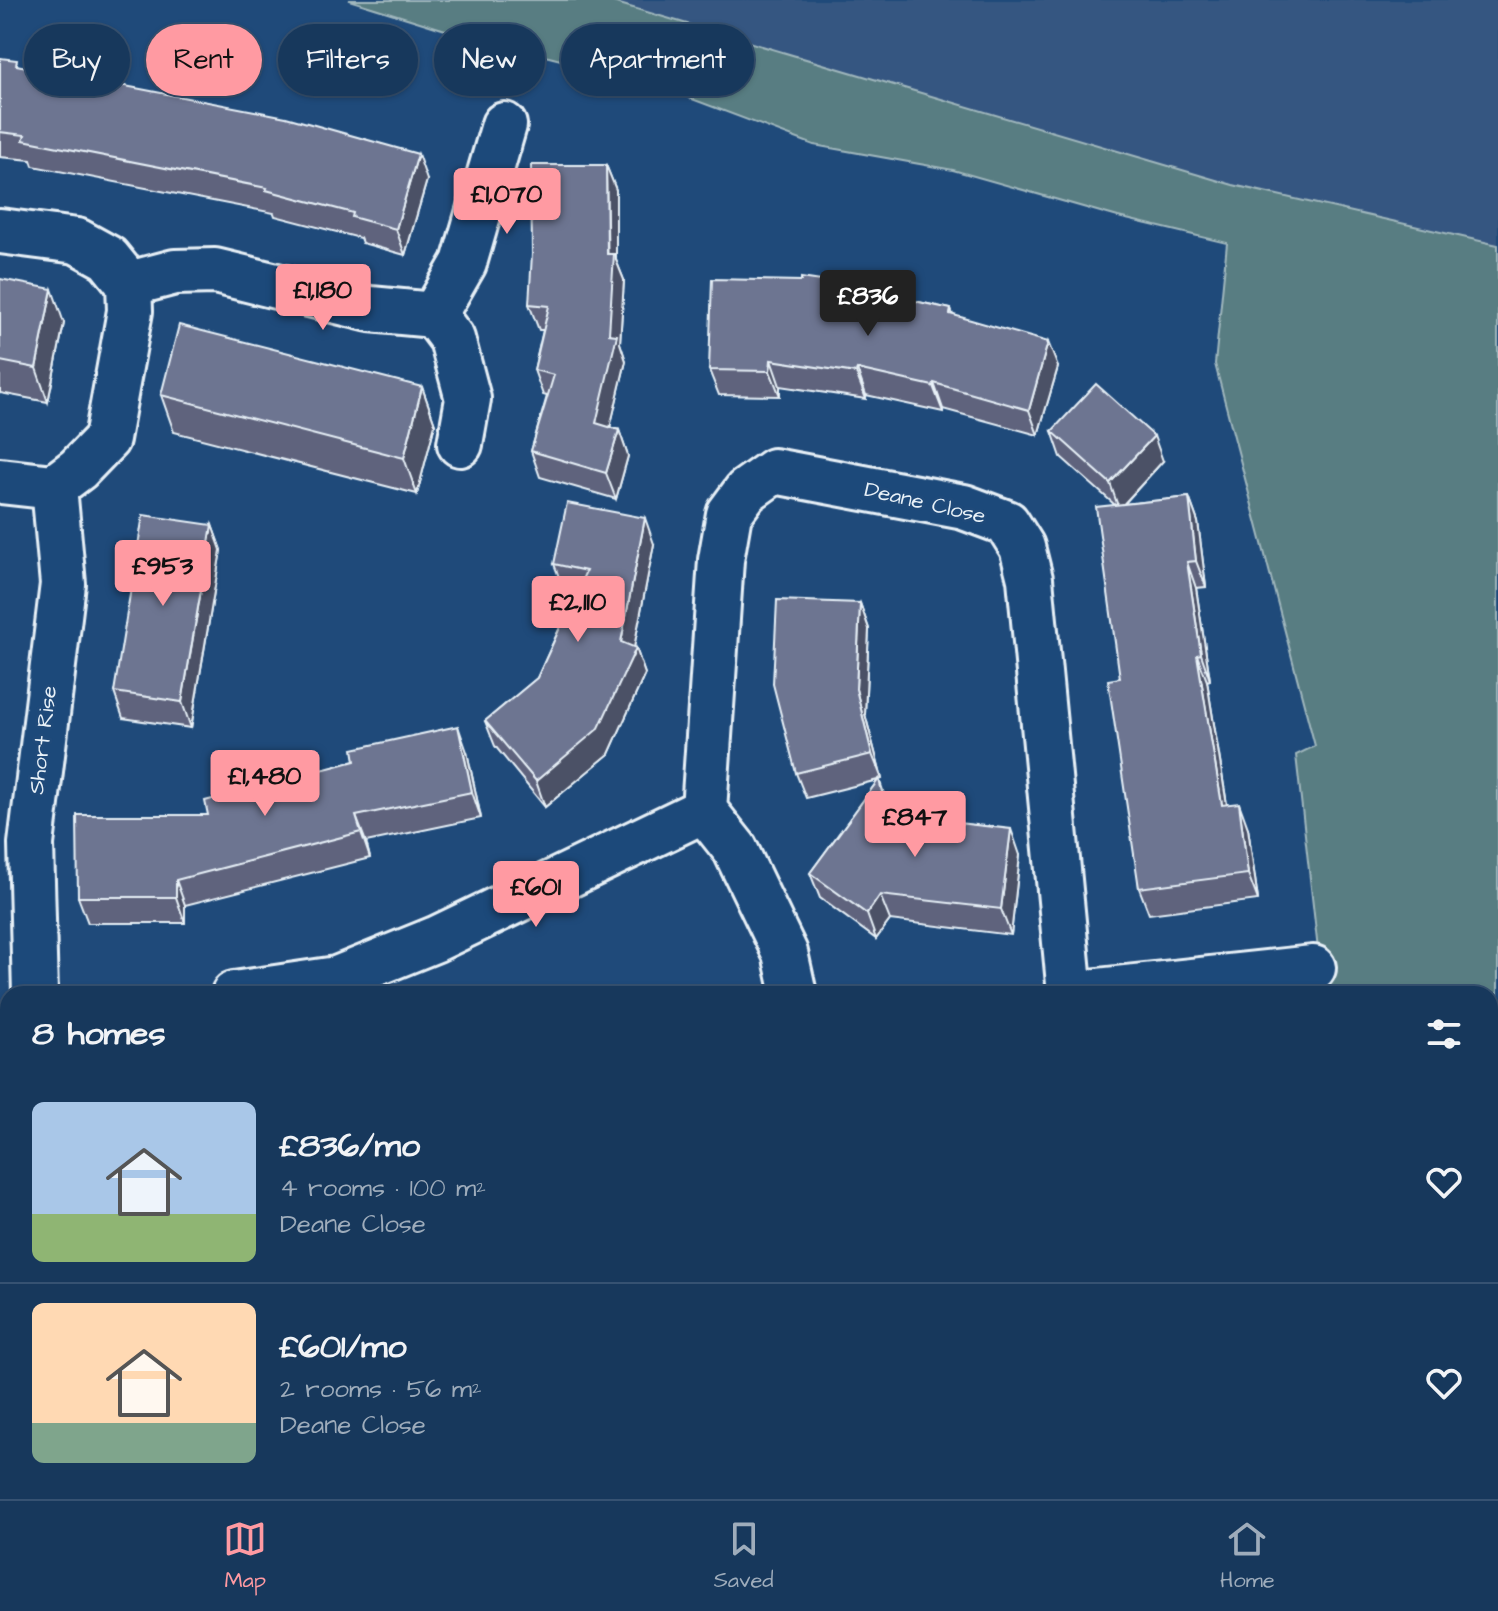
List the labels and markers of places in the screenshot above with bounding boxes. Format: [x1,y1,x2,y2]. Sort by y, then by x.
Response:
pin: £1,070 [442,168,572,236]
pin: £1,180 [258,264,388,332]
pin: £836 [821,270,915,338]
pin: £953 [116,540,210,608]
pin: £2,110 [513,576,643,644]
pin: £1,480 [200,750,330,818]
pin: £847 [868,791,962,859]
pin: £601 [489,861,583,929]

